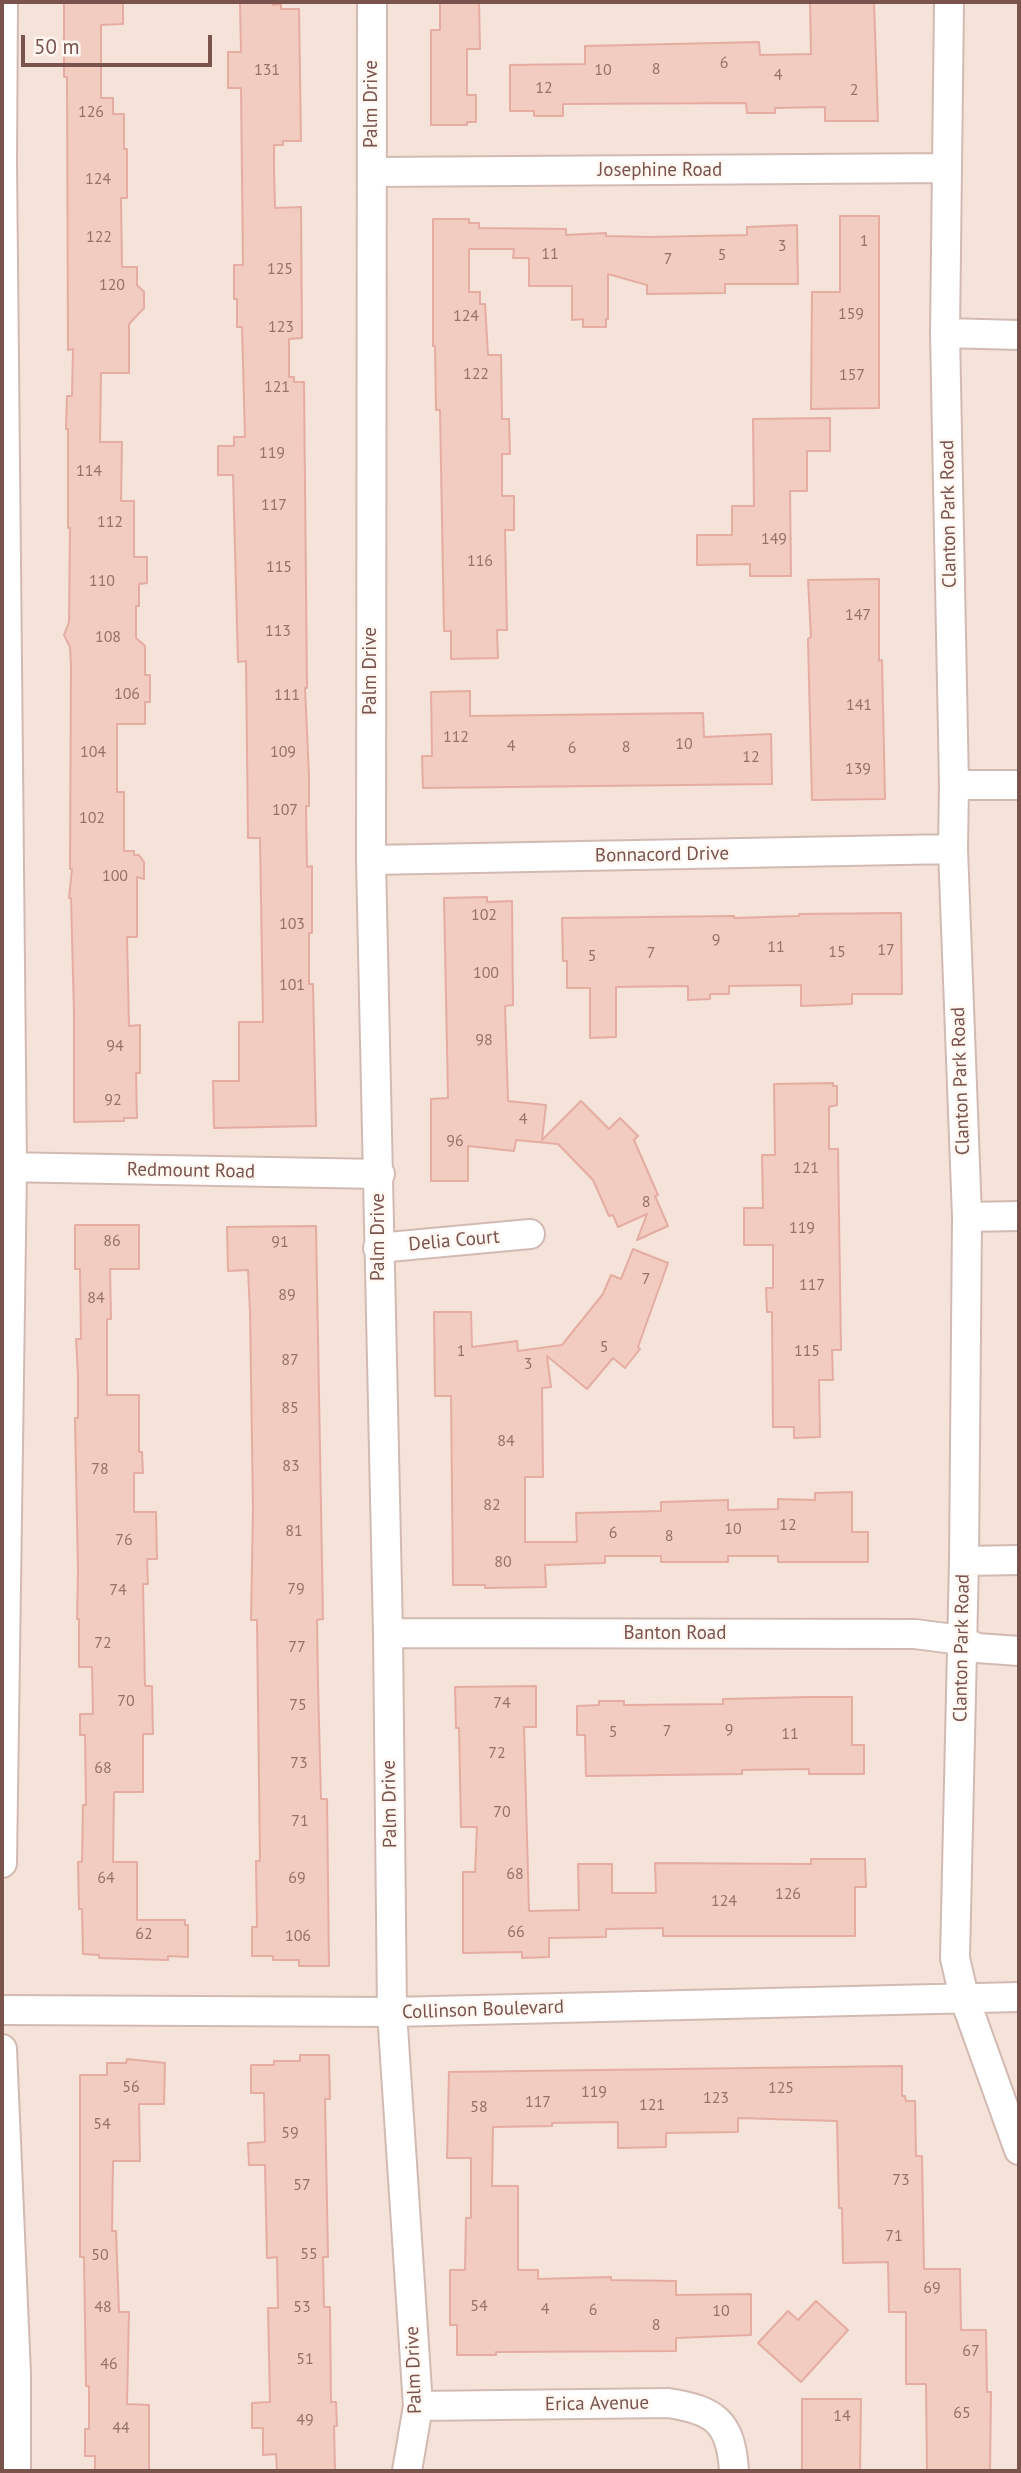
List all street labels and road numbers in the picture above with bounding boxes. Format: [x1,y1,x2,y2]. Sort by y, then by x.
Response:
street label: Palm Drive [361,60,383,148]
street label: Josephine Road [598,160,722,182]
street label: Clanton Park Road [936,440,962,588]
street label: Palm Drive [360,627,382,715]
street label: Bonnacord Drive [595,842,729,868]
street label: Clanton Park Road [947,1006,975,1156]
street label: Redmount Road [127,1158,255,1184]
street label: Palm Drive [368,1193,390,1281]
street label: Delia Court [408,1226,500,1256]
street label: Clanton Park Road [949,1574,975,1722]
street label: Banton Road [623,1623,727,1645]
street label: Palm Drive [378,1760,402,1848]
street label: Collinson Boulevard [402,1996,564,2024]
street label: Palm Drive [401,2326,427,2414]
street label: Erica Avenue [545,2392,649,2416]

